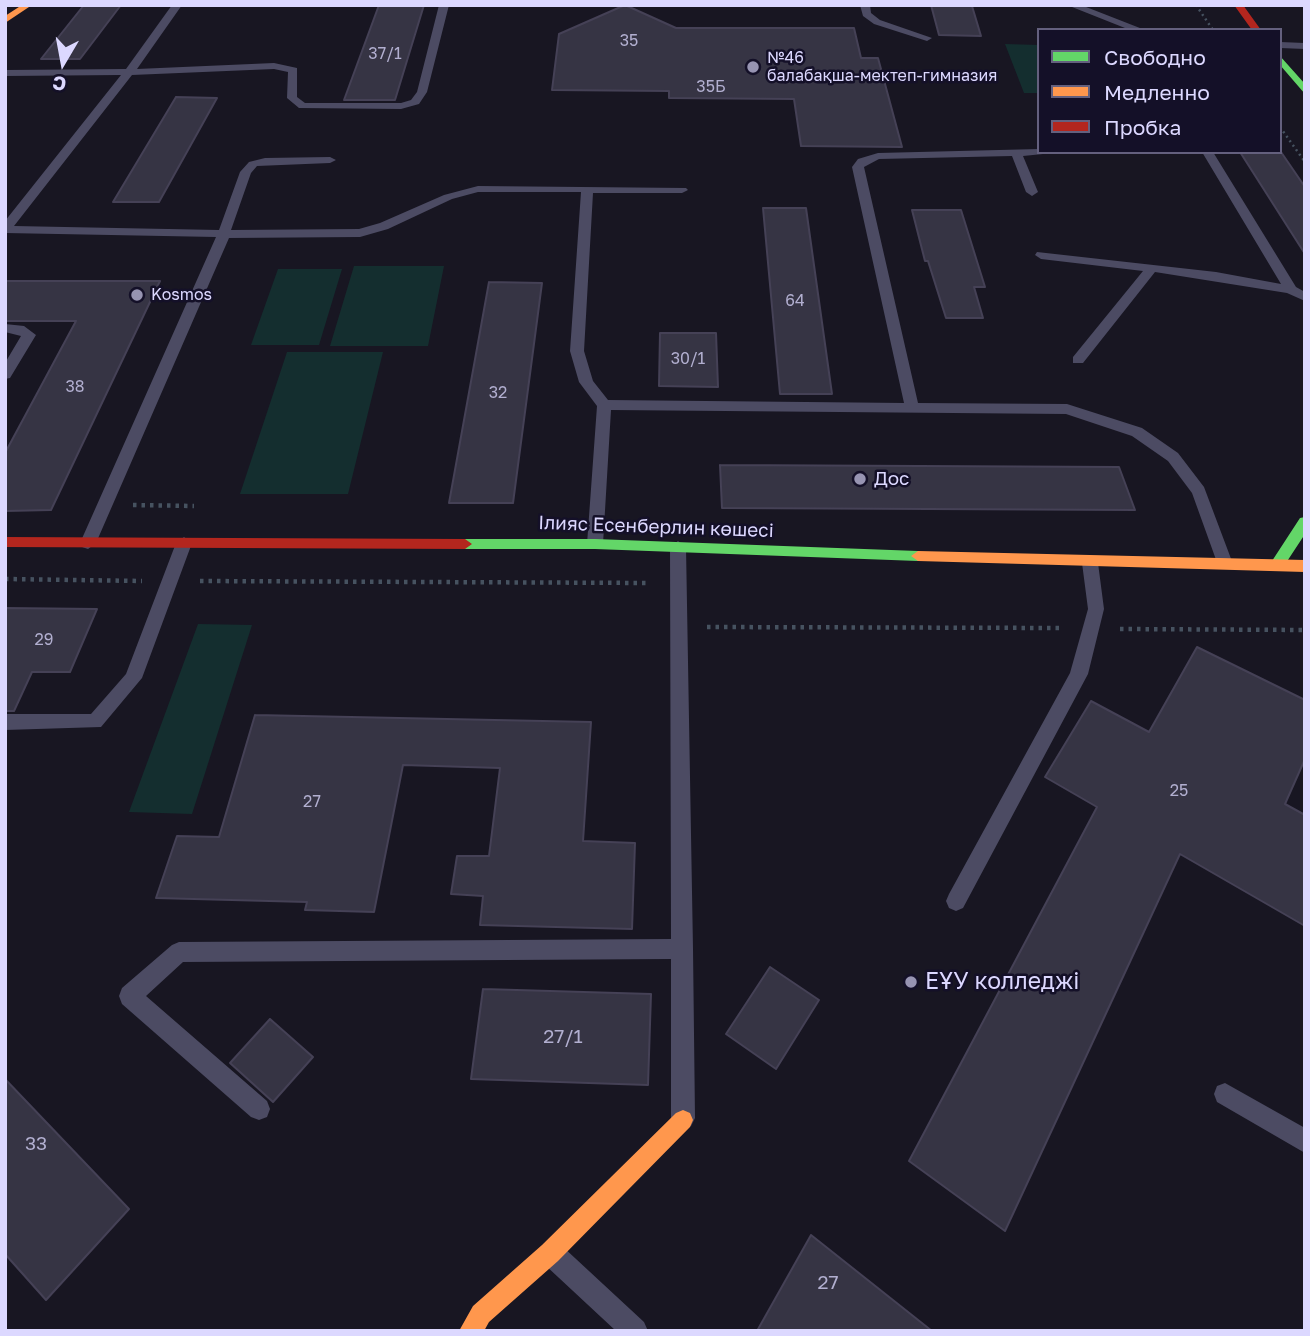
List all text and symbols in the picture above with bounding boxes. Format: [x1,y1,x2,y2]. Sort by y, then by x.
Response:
north arrow [28,28,98,98]
legend [1037,28,1282,154]
house number: 35 [620,31,638,51]
house number: 37/1 [368,44,402,64]
text: Свободно [1104,44,1206,70]
place label: №46 балабақша-мектеп-гимназия [767,48,997,86]
marker: №46 балабақша-мектеп-гимназия [745,59,761,75]
text: С [51,72,68,97]
house number: 35Б [696,77,726,97]
text: Медленно [1104,79,1210,105]
text: Пробка [1104,114,1182,140]
place label: Kosmos [151,285,212,305]
marker: Kosmos [129,287,145,303]
house number: 64 [785,291,805,311]
house number: 30/1 [671,349,705,369]
house number: 38 [65,377,85,397]
house number: 32 [489,383,507,403]
place label: Дос [874,468,909,490]
marker: Дос [852,471,868,487]
street label: Ілияс Есенберлин көшесі [538,511,774,543]
house number: 29 [35,630,53,650]
house number: 25 [1170,781,1188,801]
house number: 27 [303,792,321,812]
place label: ЕҰУ колледжі [925,968,1079,996]
marker: ЕҰУ колледжі [903,974,919,990]
house number: 27/1 [543,1026,583,1048]
house number: 33 [25,1133,47,1155]
house number: 27 [817,1272,839,1294]

